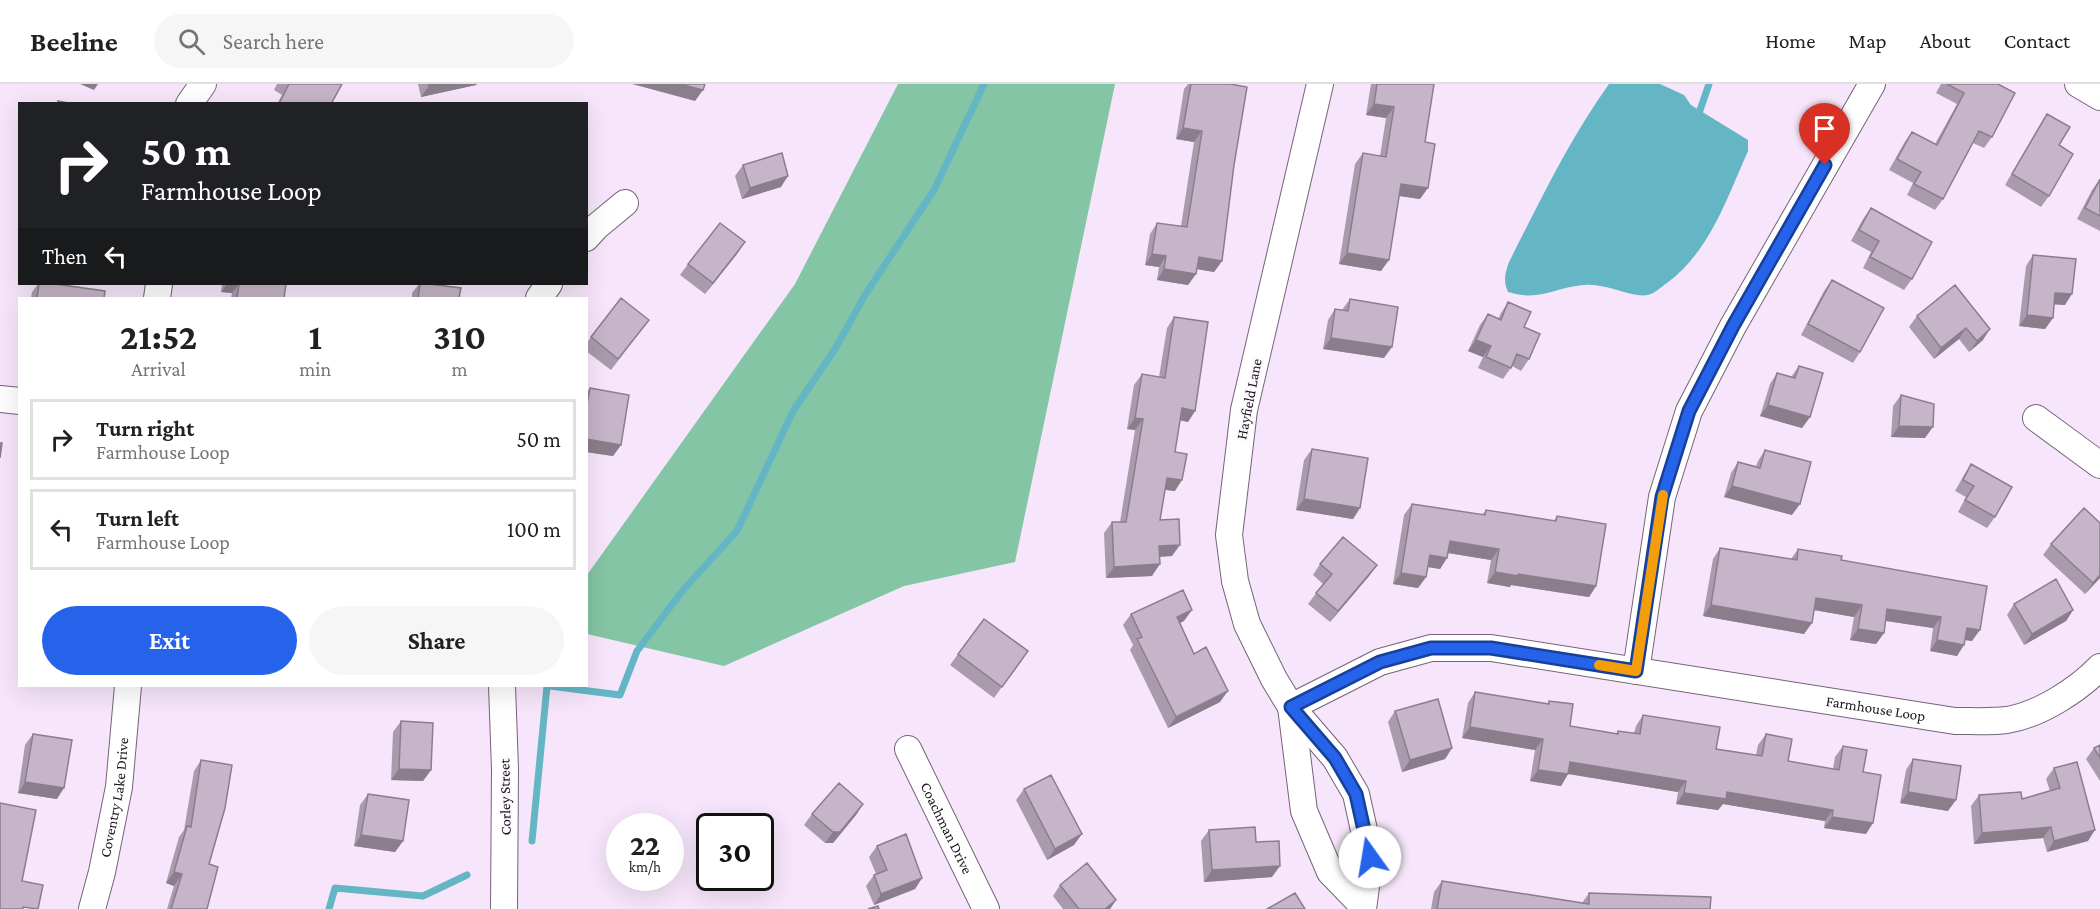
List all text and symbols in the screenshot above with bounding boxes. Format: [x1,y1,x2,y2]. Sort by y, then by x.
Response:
search box [154,14,574,68]
icon: search [175,25,208,58]
text: Beeline [30,26,118,57]
text: Search here [223,29,324,54]
text: Home [1765,29,1815,53]
text: Map [1848,29,1887,53]
text: About [1920,29,1971,53]
text: Contact [2004,29,2070,53]
pin [1799,103,1850,165]
icon: arrive [1808,112,1841,145]
icon: right [42,126,120,204]
text: 50 m [141,127,231,174]
text: Farmhouse Loop [141,176,322,206]
icon: left [99,240,132,273]
text: Then [42,244,87,269]
text: 21:52 [120,317,197,357]
text: 1 [308,317,322,357]
text: 310 [433,317,486,357]
street label: Hayfield Lane [1233,357,1266,441]
text: Arrival [131,358,186,380]
text: min [299,358,331,380]
text: m [452,358,468,380]
text: Turn right [96,416,194,441]
icon: right [45,423,78,456]
text: 50 m [516,427,561,452]
text: Farmhouse Loop [96,441,230,463]
text: Turn left [96,506,179,531]
icon: left [45,513,78,546]
text: 100 m [507,517,561,542]
text: Farmhouse Loop [96,531,230,553]
button: Exit [42,606,297,675]
button: Share [309,606,564,675]
street label: Farmhouse Loop [1825,693,1927,725]
street label: Coventry Lake Drive [97,736,131,859]
street label: Corley Street [496,757,515,836]
street label: Coachman Drive [917,780,976,877]
speed limit sign: 30 [696,813,774,891]
position arrow [1338,825,1402,889]
text: 22 [630,828,660,861]
text: km/h [629,859,661,875]

